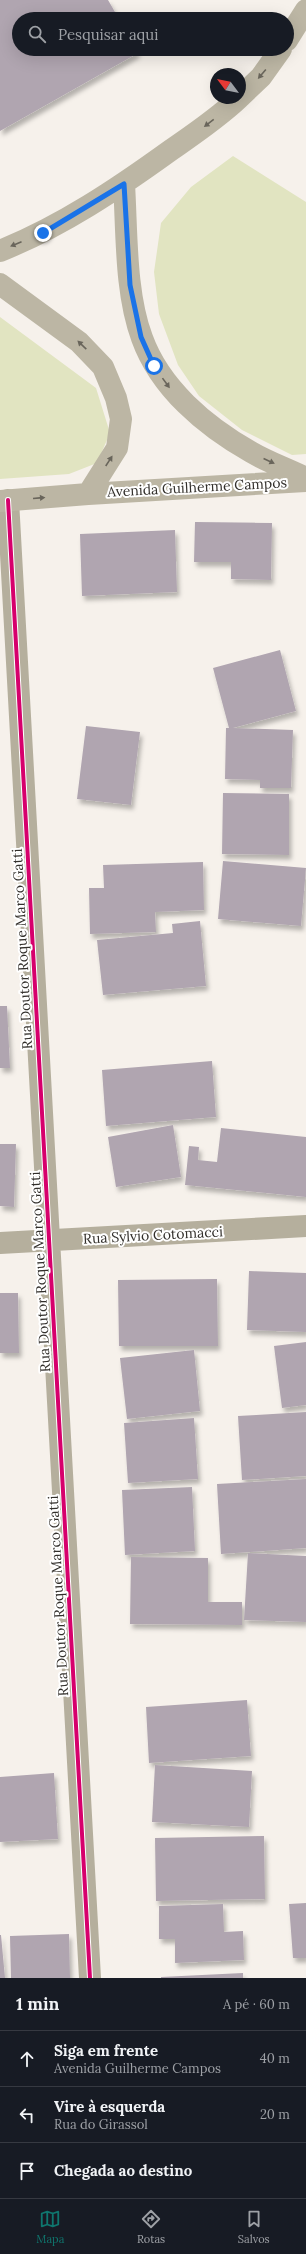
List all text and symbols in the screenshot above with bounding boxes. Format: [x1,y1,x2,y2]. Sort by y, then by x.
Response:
search box [12,12,294,56]
icon: search [26,23,48,45]
text: Pesquisar aqui [58,25,158,44]
north arrow [210,68,246,104]
one-way arrow [258,69,267,79]
one-way arrow [203,119,214,127]
route end [34,224,52,242]
one-way arrow [11,241,22,247]
one-way arrow [77,341,87,350]
route start [145,357,163,375]
one-way arrow [162,378,170,388]
one-way arrow [105,456,113,466]
one-way arrow [263,458,274,464]
street label: Avenida Guilherme Campos [106,473,287,501]
one-way arrow [33,494,45,501]
street label: Rua Doutor Roque Marco Gatti [8,848,36,1050]
street label: Rua Doutor Roque Marco Gatti [26,1171,54,1373]
street label: Rua Sylvio Cotomacci [83,1222,223,1248]
street label: Rua Doutor Roque Marco Gatti [44,1495,72,1697]
text: 1 min [16,1993,59,2015]
text: A pé · 60 m [223,1996,290,2013]
text: Siga em frente [54,2041,158,2060]
icon: ahead [16,2048,38,2070]
text: 40 m [260,2050,290,2067]
text: Avenida Guilherme Campos [54,2060,221,2077]
text: Vire à esquerda [54,2097,165,2116]
icon: left [16,2104,38,2126]
text: 20 m [260,2106,290,2123]
text: Rua do Girassol [54,2116,148,2133]
icon: arrive [16,2160,38,2182]
text: Chegada ao destino [54,2161,192,2180]
tab: Mapa [36,2208,64,2246]
tab: Rotas [137,2208,165,2246]
tab: Salvos [238,2208,270,2246]

